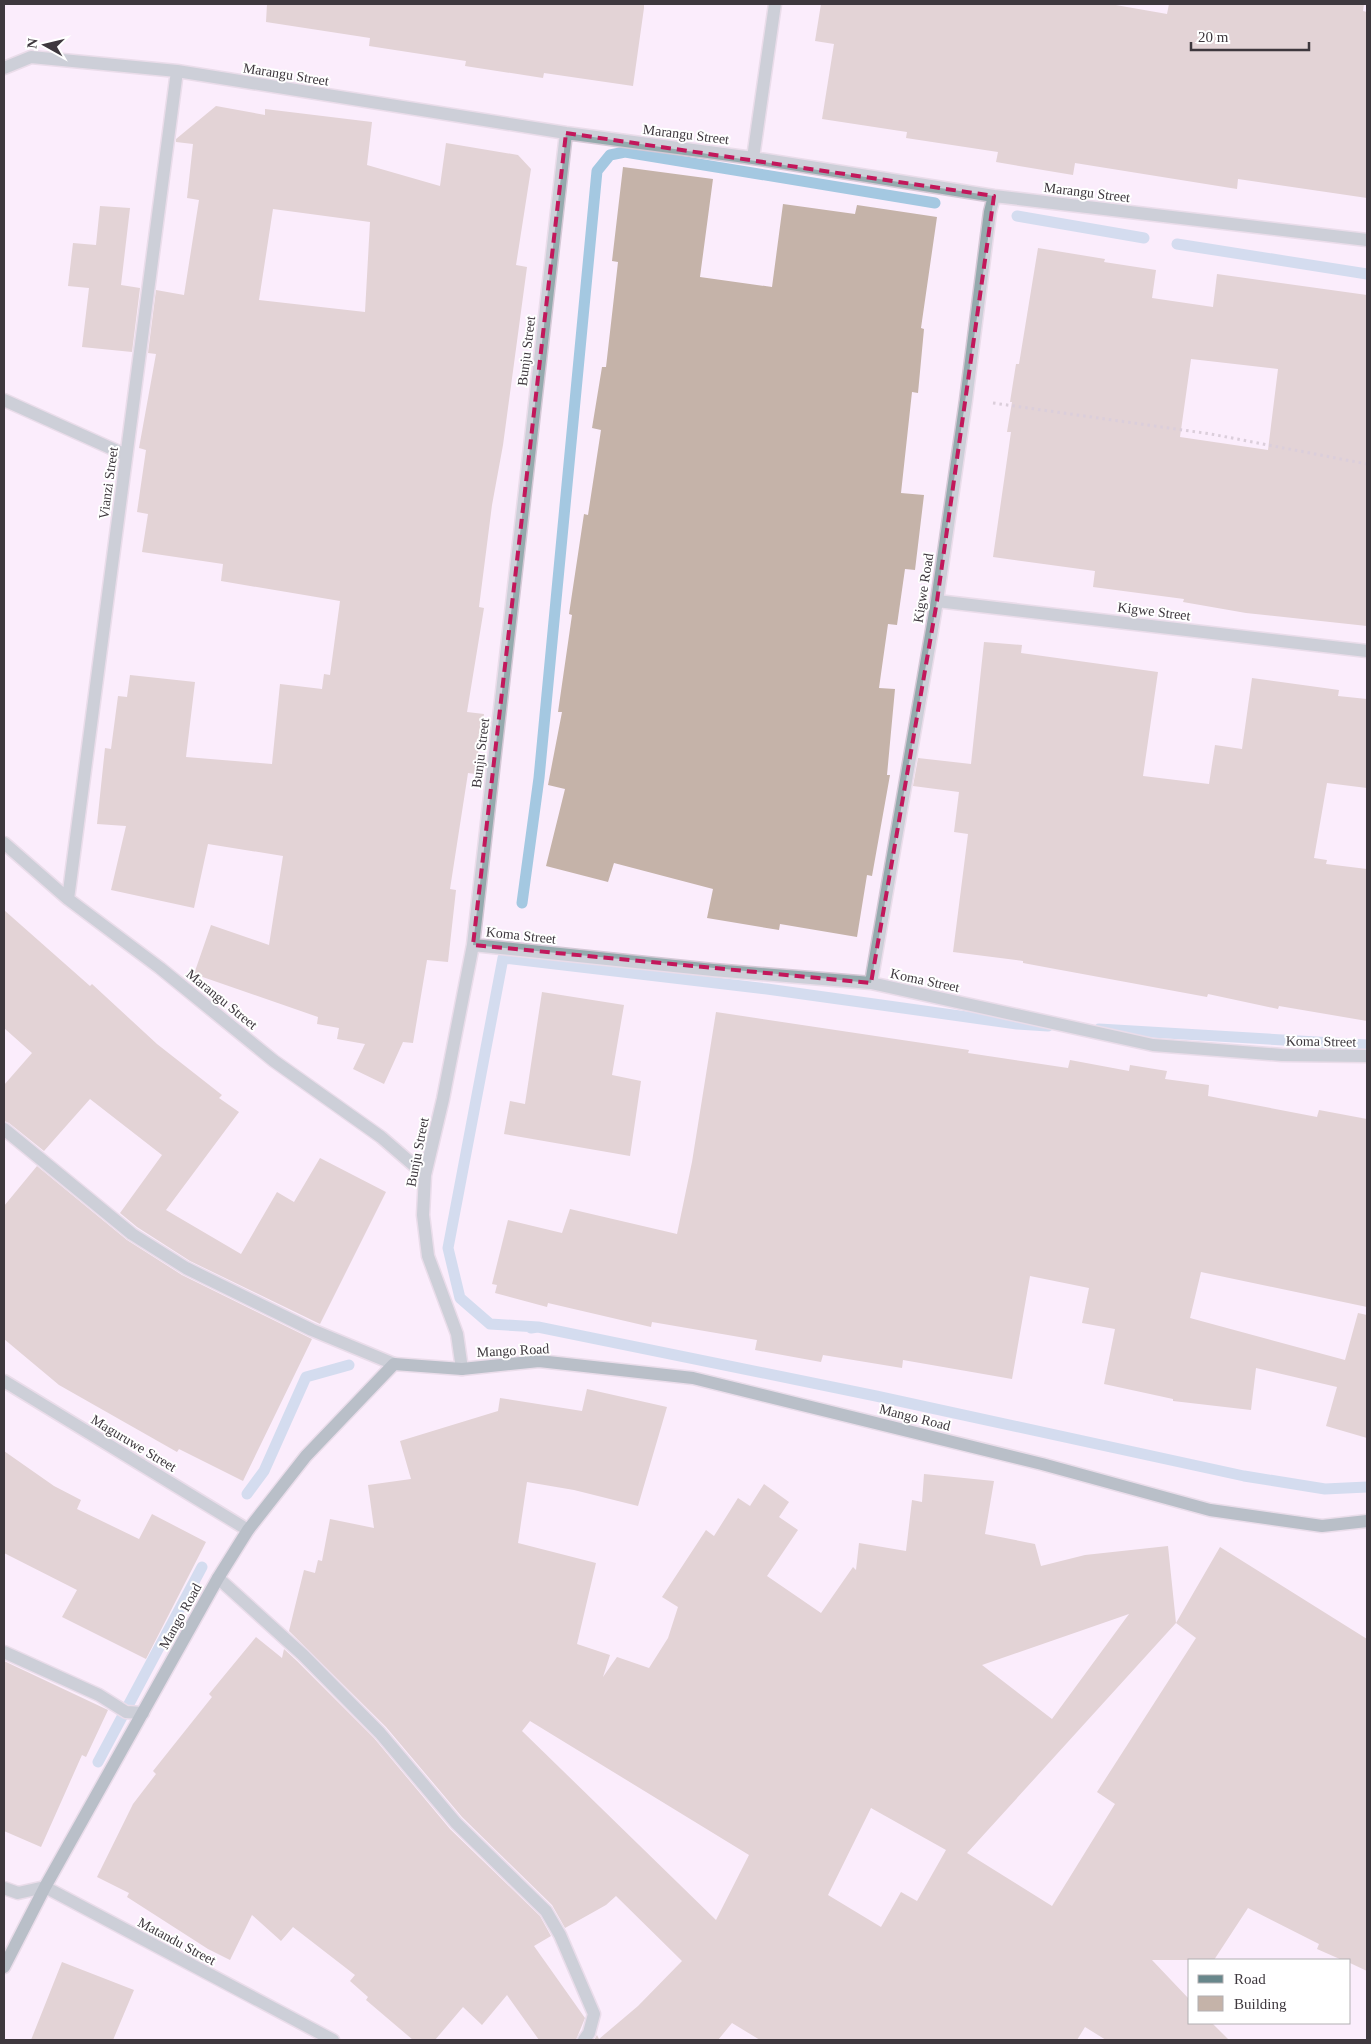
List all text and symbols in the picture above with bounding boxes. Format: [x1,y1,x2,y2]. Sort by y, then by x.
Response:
north arrow [20,20,70,70]
scale bar [1191,20,1308,52]
text: 20 m [1198,29,1229,45]
text: N [24,37,41,49]
street label: Marangu Street [242,60,330,89]
street label: Marangu Street [642,122,730,147]
street label: Marangu Street [1043,180,1131,205]
street label: Bunju Street [515,315,538,387]
street label: Vianzi Street [96,446,121,520]
street label: Kigwe Road [911,552,936,624]
street label: Kigwe Street [1117,600,1191,623]
street label: Bunju Street [469,717,492,789]
street label: Koma Street [485,924,557,947]
street label: Marangu Street [183,966,260,1033]
street label: Koma Street [889,966,961,995]
street label: Koma Street [1286,1033,1356,1050]
street label: Bunju Street [403,1116,432,1188]
street label: Mango Road [476,1341,550,1360]
street label: Mango Road [878,1401,952,1434]
street label: Maguruwe Street [88,1412,179,1475]
street label: Mango Road [156,1581,205,1652]
street label: Matandu Street [135,1915,218,1968]
legend [1188,1959,1351,2024]
text: Road [1234,1971,1266,1987]
text: Building [1234,1996,1287,2012]

